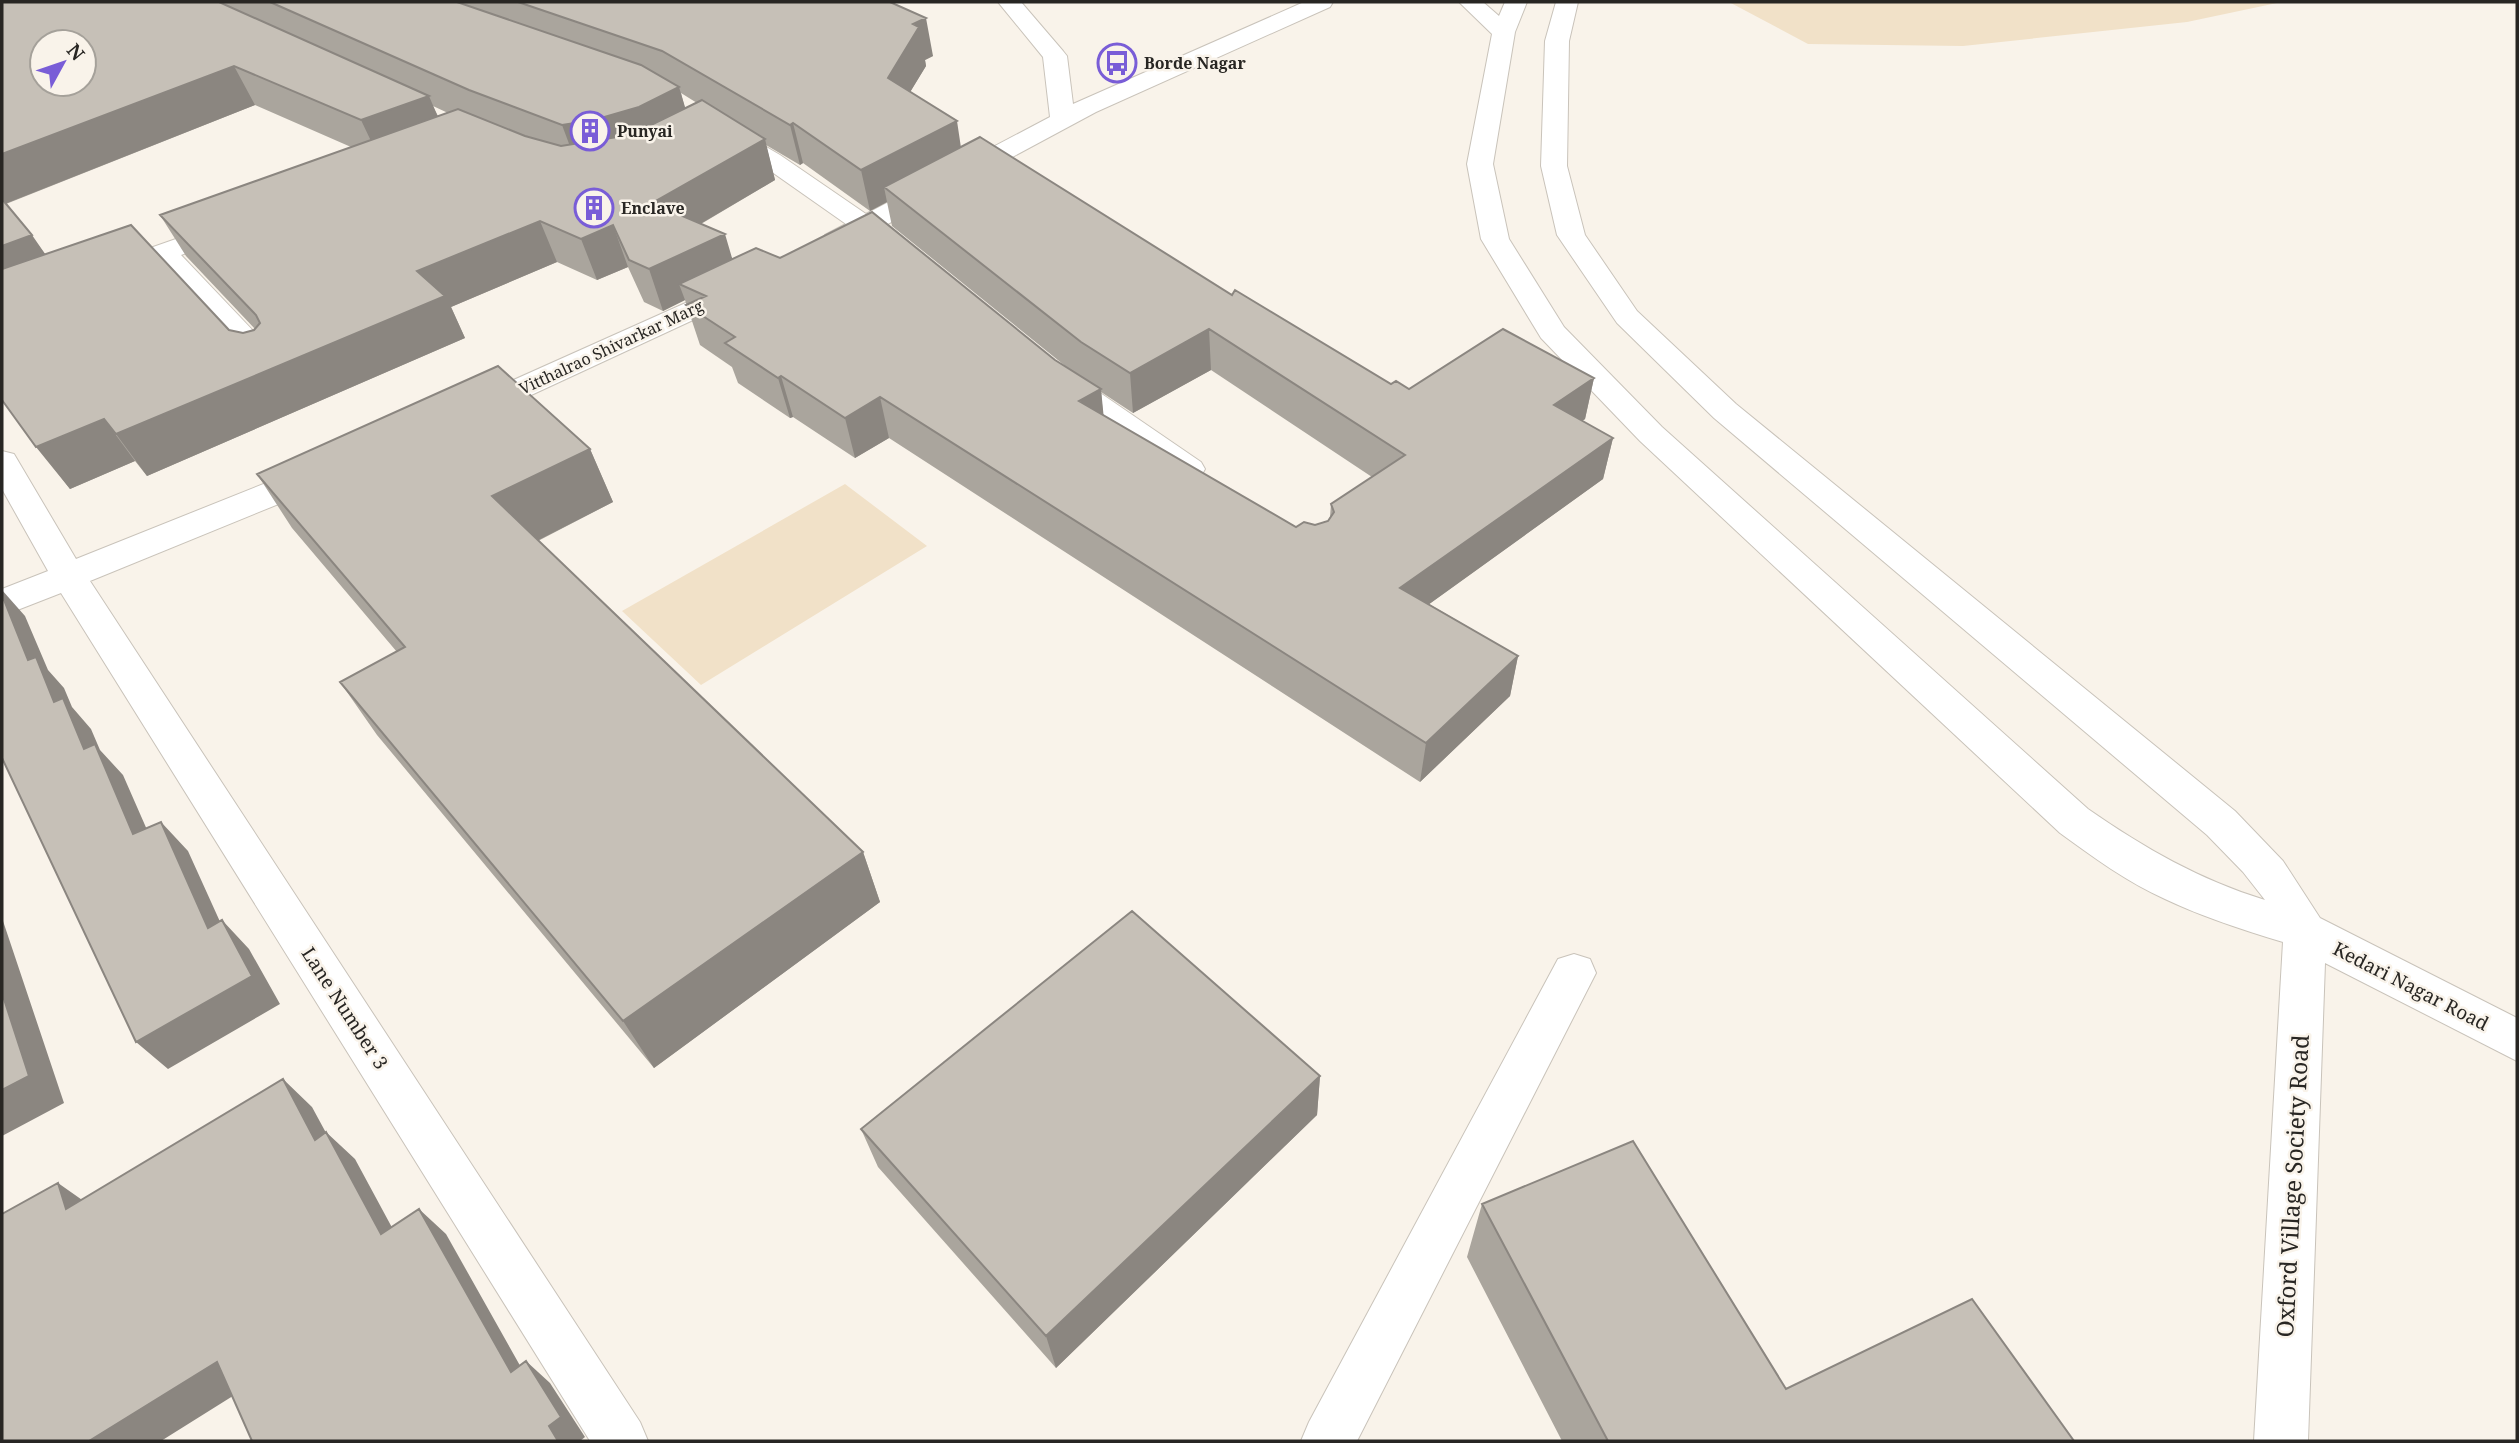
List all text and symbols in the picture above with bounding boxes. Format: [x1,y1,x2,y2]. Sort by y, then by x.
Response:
north arrow [28,28,98,98]
text: N [61,38,91,66]
bus stop icon: Borde Nagar [1096,42,1138,84]
place label: Borde Nagar [1144,52,1246,74]
building icon: Punyai [569,110,611,152]
place label: Punyai [617,120,673,142]
building icon: Enclave [573,187,615,229]
place label: Enclave [621,197,685,219]
street label: Vitthalrao Shivarkar Marg [515,294,707,399]
street label: Kedari Nagar Road [2329,936,2493,1037]
street label: Lane Number 3 [296,942,394,1074]
street label: Oxford Village Society Road [2268,1034,2316,1338]

